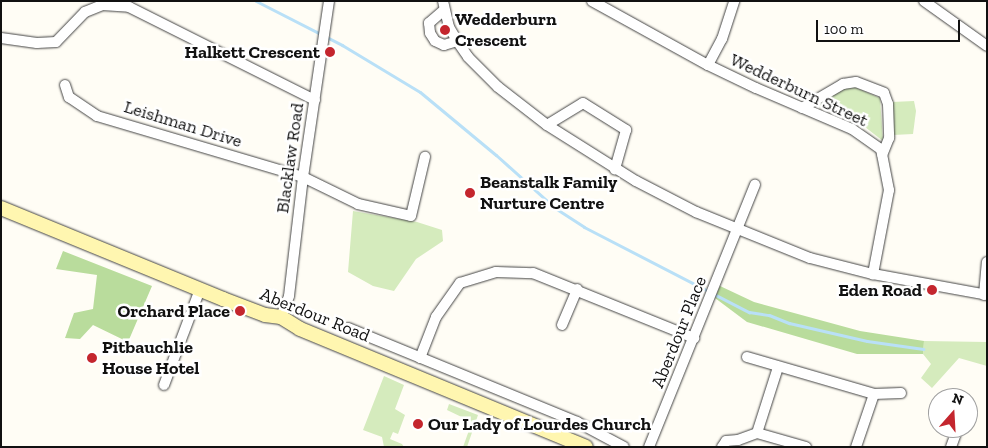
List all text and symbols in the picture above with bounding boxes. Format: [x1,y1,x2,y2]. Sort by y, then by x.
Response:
place label: Wedderburn Crescent [455,9,557,52]
scale bar [818,10,962,42]
text: 100 m [824,20,863,38]
marker: Wedderburn Crescent [439,24,451,36]
place label: Halkett Crescent [184,41,320,63]
marker: Halkett Crescent [324,46,336,58]
street label: Wedderburn Street [727,49,871,131]
street label: Leishman Drive [121,96,245,152]
street label: Blacklaw Road [272,101,308,215]
place label: Beanstalk Family Nurture Centre [480,172,617,214]
marker: Beanstalk Family Nurture Centre [464,187,476,199]
street label: Aberdour Place [647,273,711,391]
place label: Eden Road [838,279,922,301]
street label: Aberdour Road [257,283,373,347]
marker: Eden Road [926,284,938,296]
place label: Orchard Place [117,300,230,322]
marker: Orchard Place [234,305,246,317]
place label: Pitbauchlie House Hotel [102,337,199,379]
marker: Pitbauchlie House Hotel [86,352,98,364]
north arrow [928,388,978,438]
text: N [950,390,966,409]
place label: Our Lady of Lourdes Church [428,413,652,435]
marker: Our Lady of Lourdes Church [412,418,424,430]

